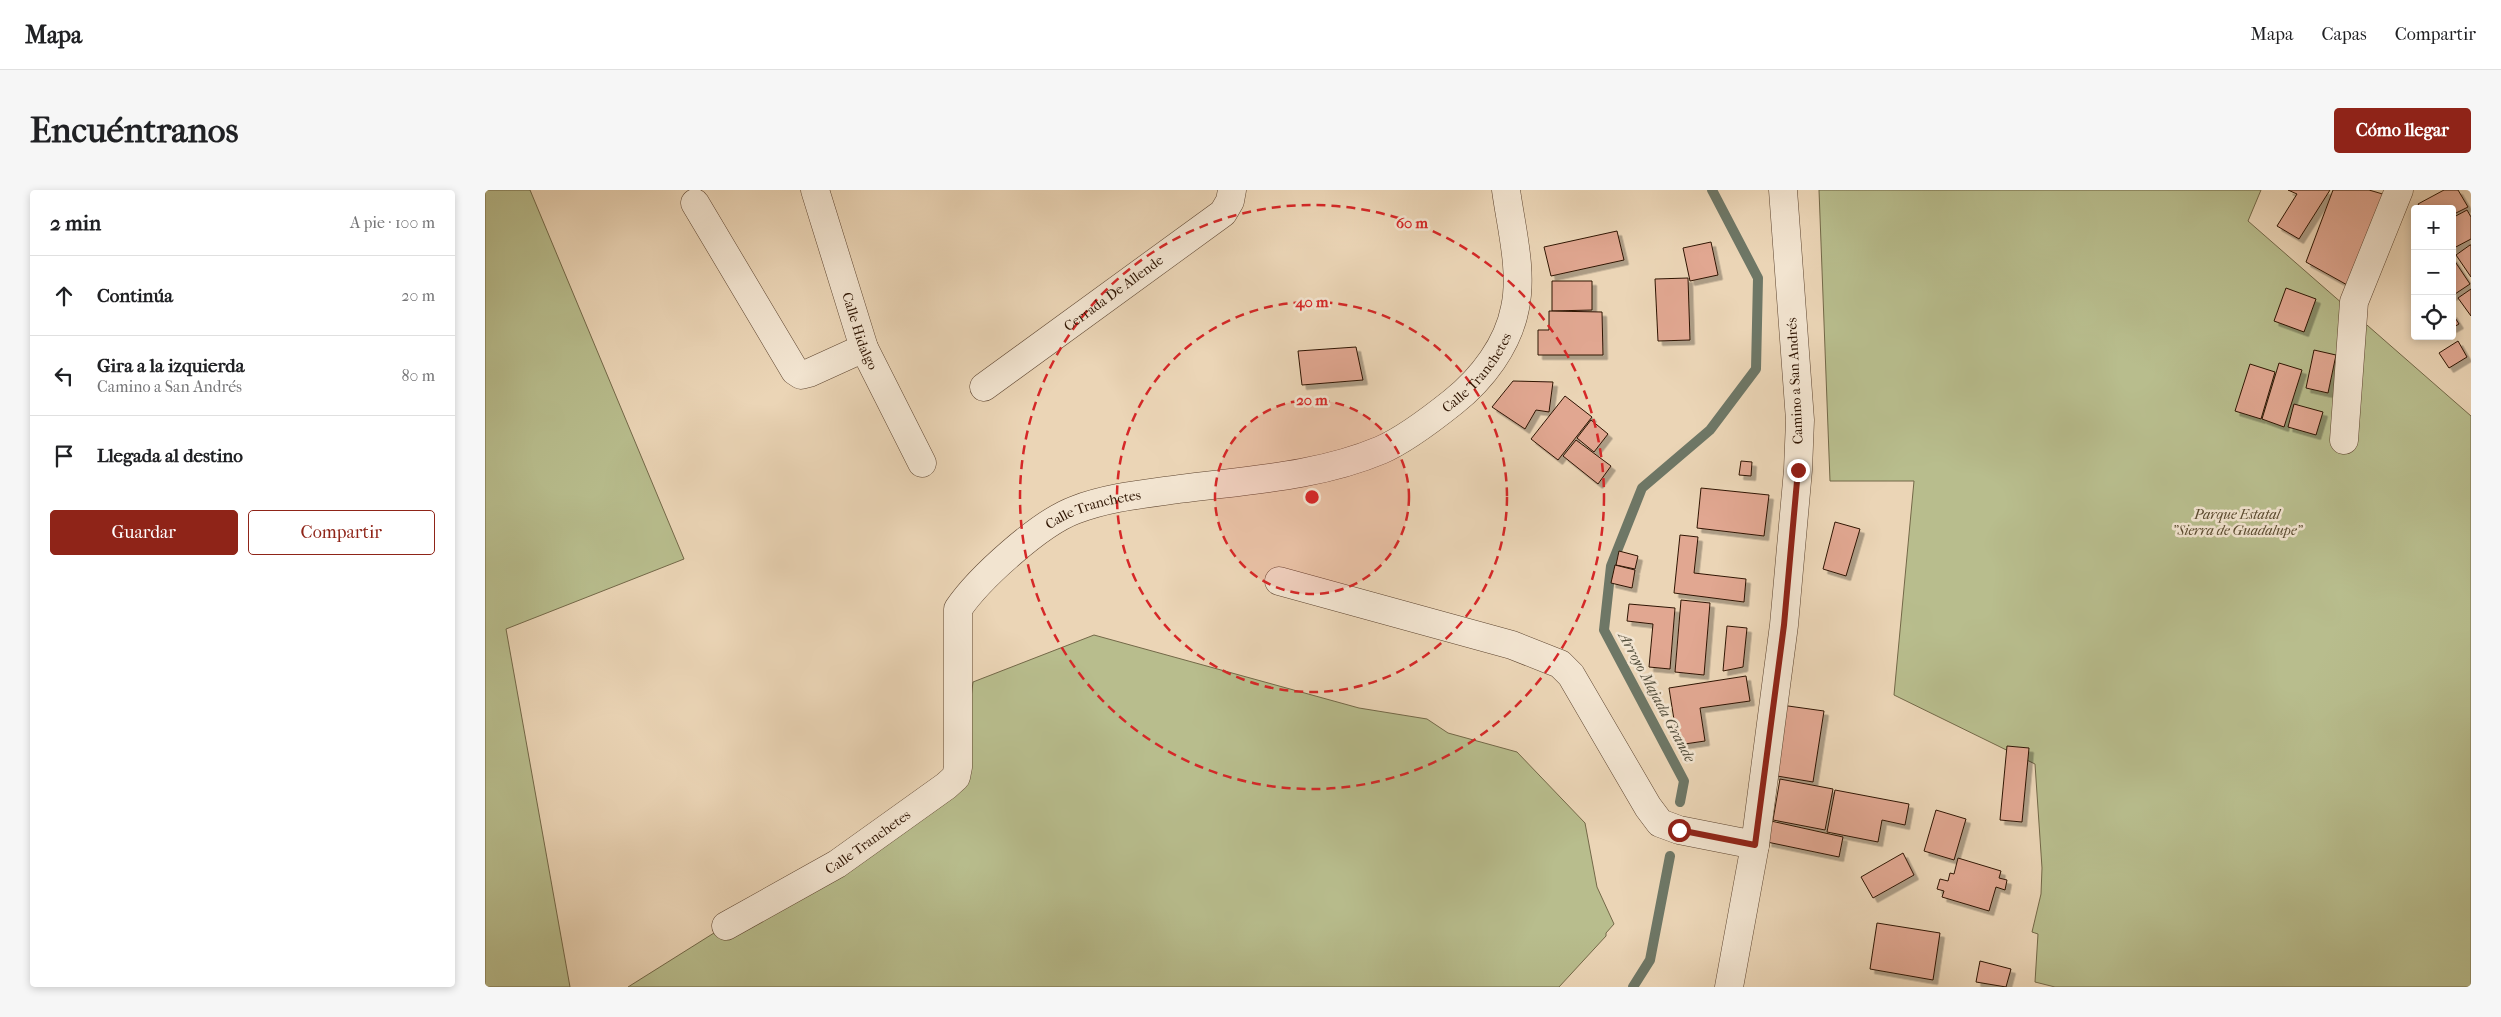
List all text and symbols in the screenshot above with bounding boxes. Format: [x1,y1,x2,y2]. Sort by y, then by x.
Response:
text: Mapa [25,21,82,49]
text: Mapa [2251,24,2293,45]
text: Capas [2321,24,2367,45]
text: Compartir [2395,24,2476,45]
button: Cómo llegar [2334,108,2471,153]
text: Encuéntranos [30,110,238,151]
map controls [2411,205,2456,340]
button: + [2411,205,2456,250]
text: 2 min [50,211,101,235]
text: A pie · 100 m [350,213,435,232]
text: 60 m [1396,214,1429,232]
button: − [2411,250,2456,295]
street label: Cerrada De Allende [1060,251,1166,335]
icon: ahead [50,282,78,310]
text: Continúa [97,285,173,307]
text: 20 m [401,286,435,305]
street label: Calle Hidalgo [839,290,882,373]
text: 40 m [1295,293,1329,311]
button: locate [2411,295,2456,340]
street label: Camino a San Andrés [1783,317,1807,445]
street label: Calle Tranchetes [1438,330,1515,416]
text: Gira a la izquierda [97,355,244,377]
icon: left [50,362,78,390]
text: 80 m [401,366,435,385]
text: Camino a San Andrés [97,377,242,396]
text: 20 m [1296,391,1328,409]
icon: arrive [50,442,78,470]
text: Llegada al destino [97,445,243,467]
route end [1787,459,1810,482]
street label: Calle Tranchetes [1042,486,1142,533]
centre of rings [1303,488,1321,506]
park label: Parque Estatal "Sierra de Guadalupe" [2172,506,2303,539]
button: Guardar [50,510,238,555]
button: Compartir [248,510,435,555]
water label: Arroyo Majada Grande [1614,627,1699,766]
street label: Calle Tranchetes [822,806,914,877]
route start [1668,819,1691,842]

